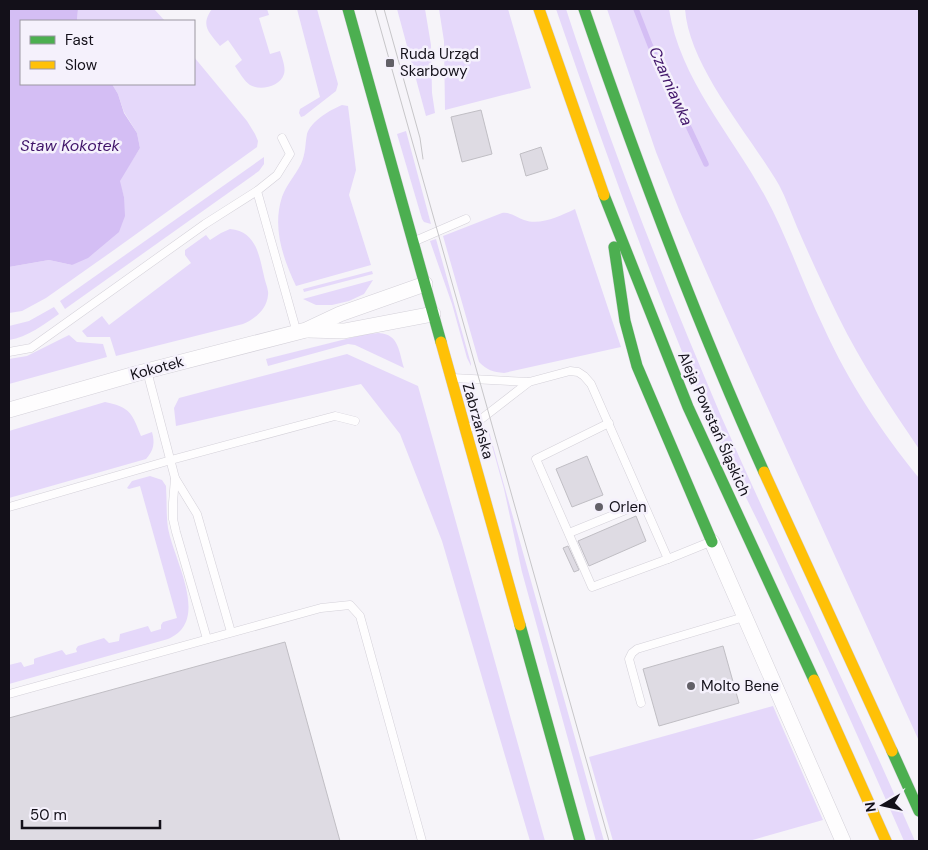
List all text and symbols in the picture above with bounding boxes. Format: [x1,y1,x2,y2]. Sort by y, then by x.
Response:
legend [20,20,195,85]
text: Fast [65,30,94,50]
water label: Czarniawka [644,43,698,129]
place label: Ruda Urząd Skarbowy [400,44,479,81]
text: Slow [65,55,98,75]
marker: Ruda Urząd Skarbowy [384,57,396,69]
water label: Staw Kokotek [20,135,121,156]
street label: Aleja Powstań Śląskich [673,349,755,499]
street label: Kokotek [128,351,186,385]
street label: Zabrzańska [458,381,498,461]
place label: Orlen [609,497,647,517]
marker: Orlen [593,501,605,513]
place label: Molto Bene [701,676,779,696]
marker: Molto Bene [685,680,697,692]
north arrow [858,780,908,830]
scale bar [22,798,160,830]
text: N [860,801,880,813]
text: 50 m [30,805,67,825]

